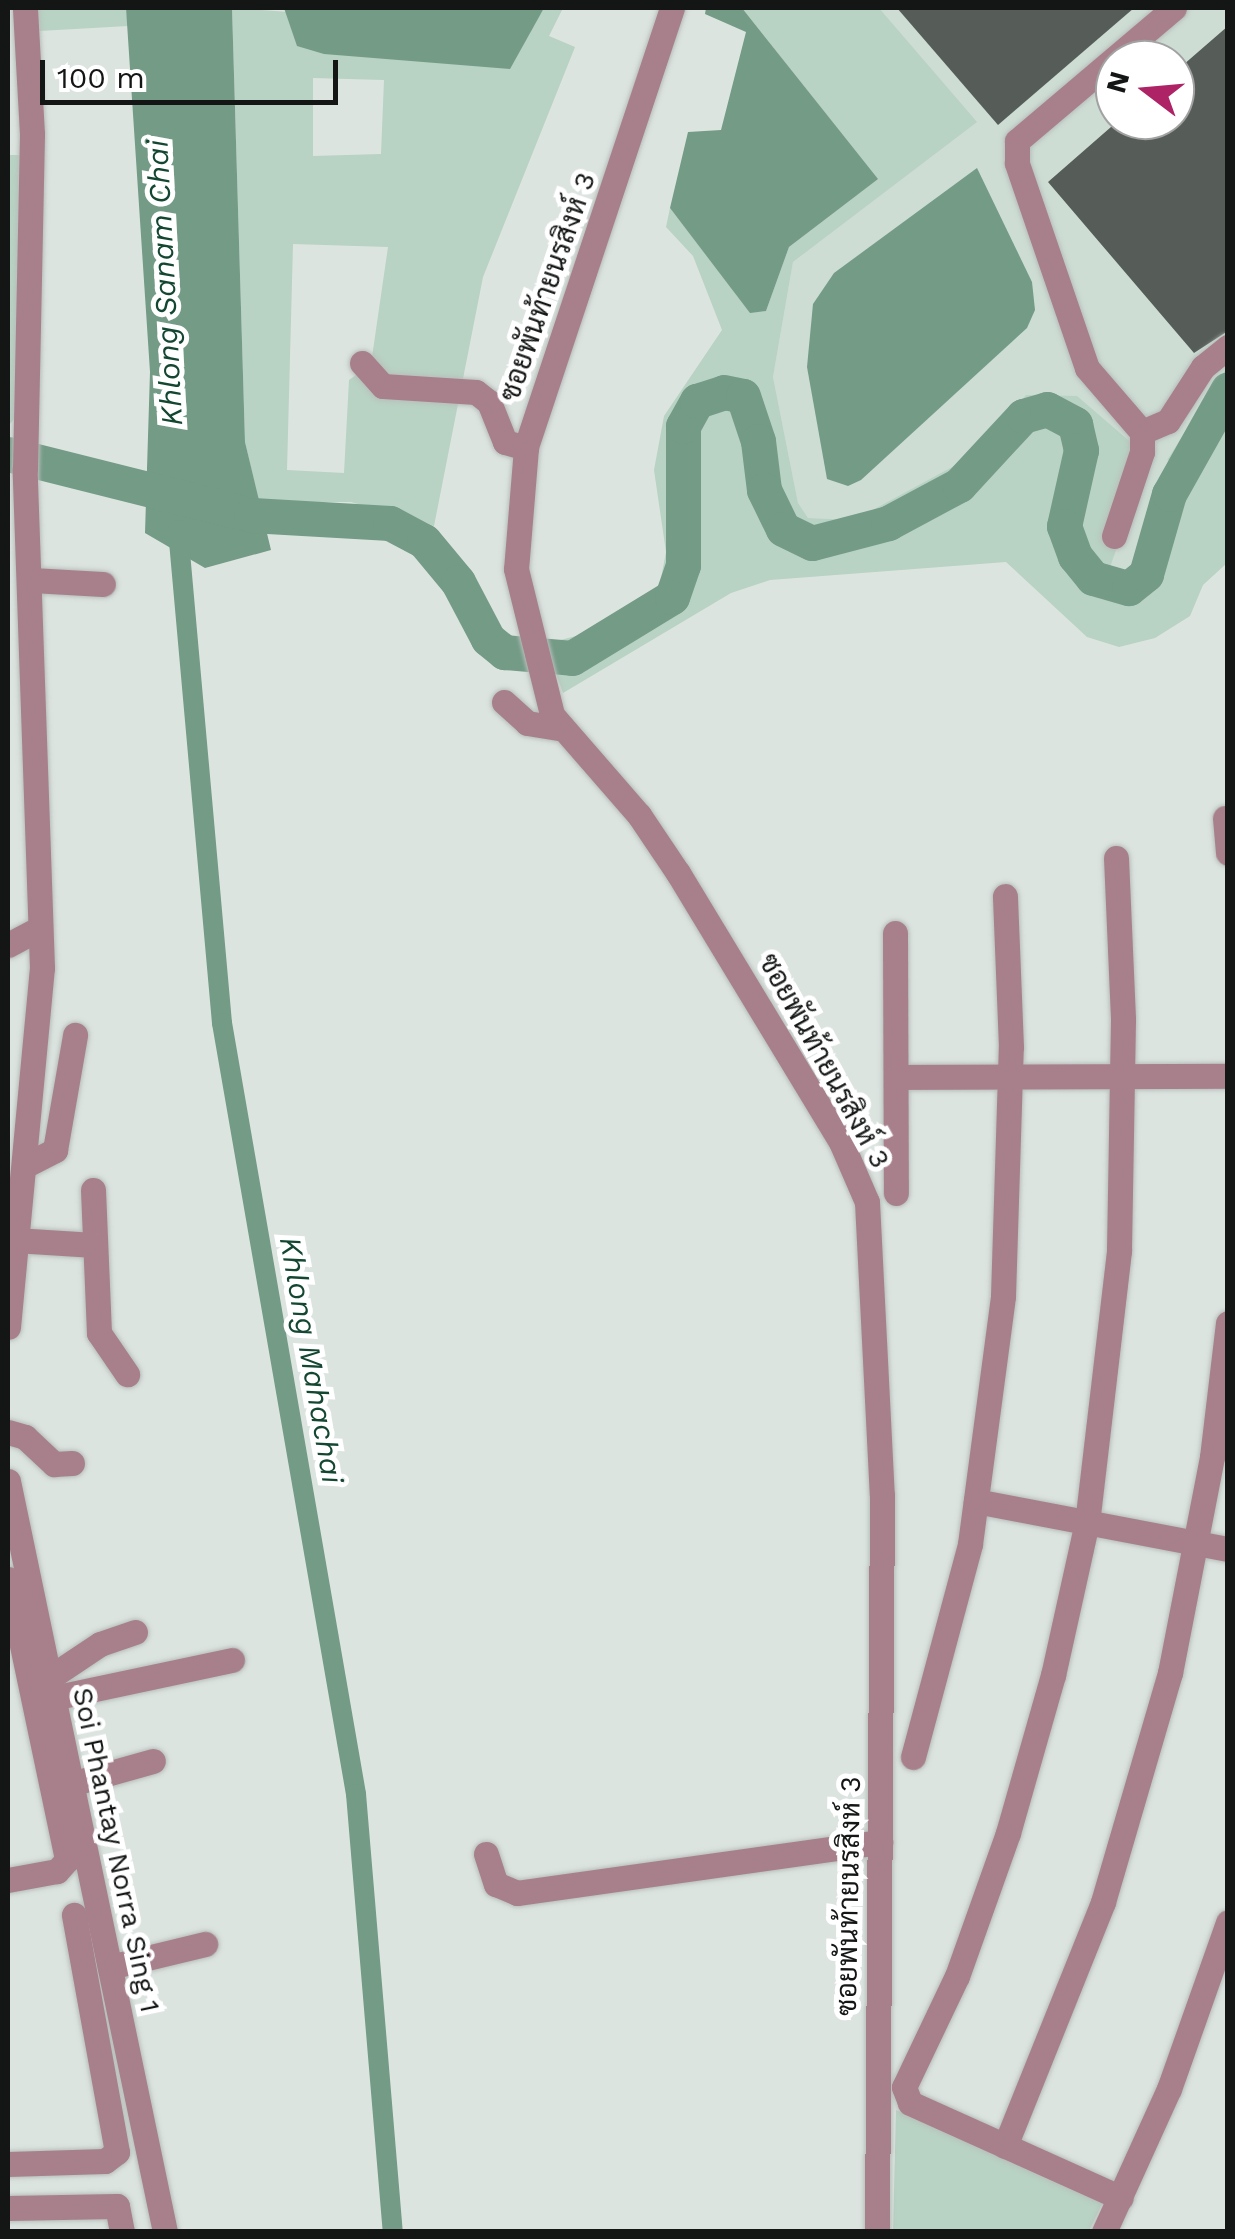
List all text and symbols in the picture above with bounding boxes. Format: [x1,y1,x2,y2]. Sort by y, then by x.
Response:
scale bar [45,40,342,102]
north arrow [1095,40,1195,140]
text: 100 m [57,60,145,95]
text: N [1099,68,1136,97]
water label: Khlong Sanam Chai [140,139,190,427]
street label: ซอยพันท้ายนรสิงห์ 3 [493,168,603,406]
street label: ซอยพันท้ายนรสิงห์ 3 [751,948,897,1174]
water label: Khlong Mahachai [272,1234,350,1486]
street label: Soi Phantay Norra Sing 1 [65,1684,167,2016]
street label: ซอยพันท้ายนรสิงห์ 3 [830,1776,868,2016]

